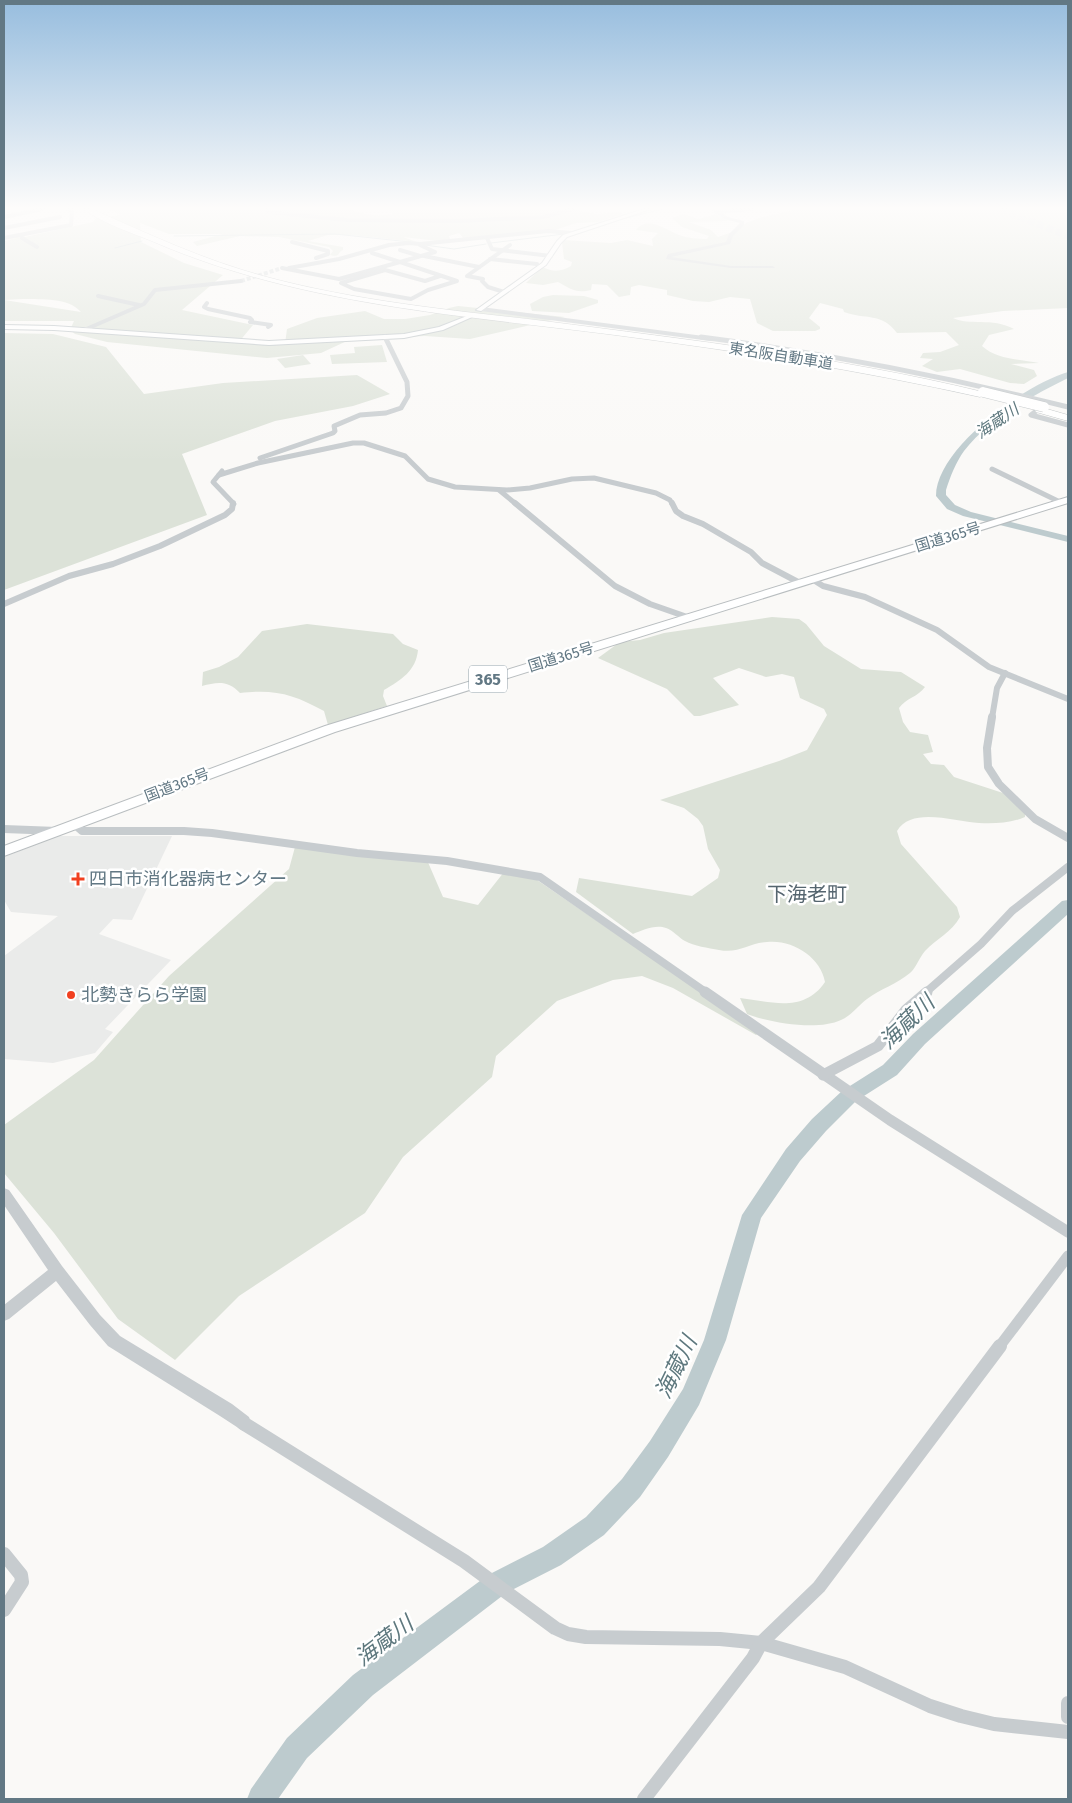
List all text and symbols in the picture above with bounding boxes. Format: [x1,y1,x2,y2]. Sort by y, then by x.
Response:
street label: 東名阪自動車道 [728,339,834,373]
water label: 海蔵川 [972,399,1024,442]
street label: 国道365号 [913,518,983,556]
street label: 国道365号 [526,638,596,676]
road number: 365 [469,666,507,692]
street label: 国道365号 [142,764,212,806]
place label: 四日市消化器病センター [89,868,287,890]
marker: 四日市消化器病センター [71,872,85,886]
district label: 下海老町 [767,882,847,906]
place label: 北勢きらら学園 [81,984,207,1006]
water label: 海蔵川 [874,988,942,1055]
marker: 北勢きらら学園 [65,989,77,1001]
water label: 海蔵川 [649,1330,703,1403]
water label: 海蔵川 [350,1609,420,1672]

